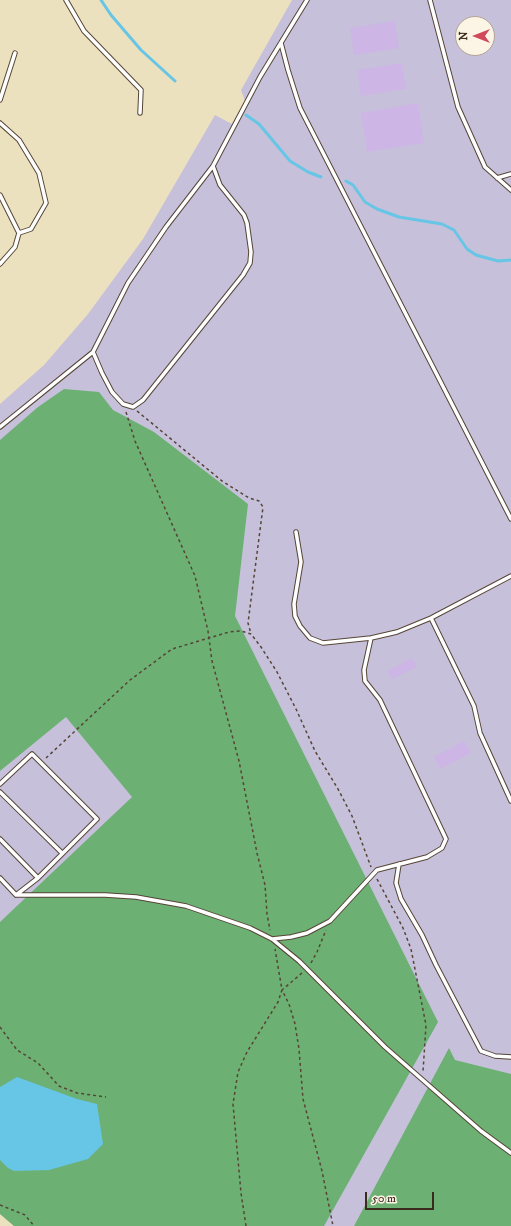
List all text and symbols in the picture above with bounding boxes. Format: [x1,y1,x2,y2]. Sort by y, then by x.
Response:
north arrow [455,16,495,56]
text: N [457,31,471,41]
scale bar [367,1184,436,1210]
text: 50 m [372,1191,396,1206]

